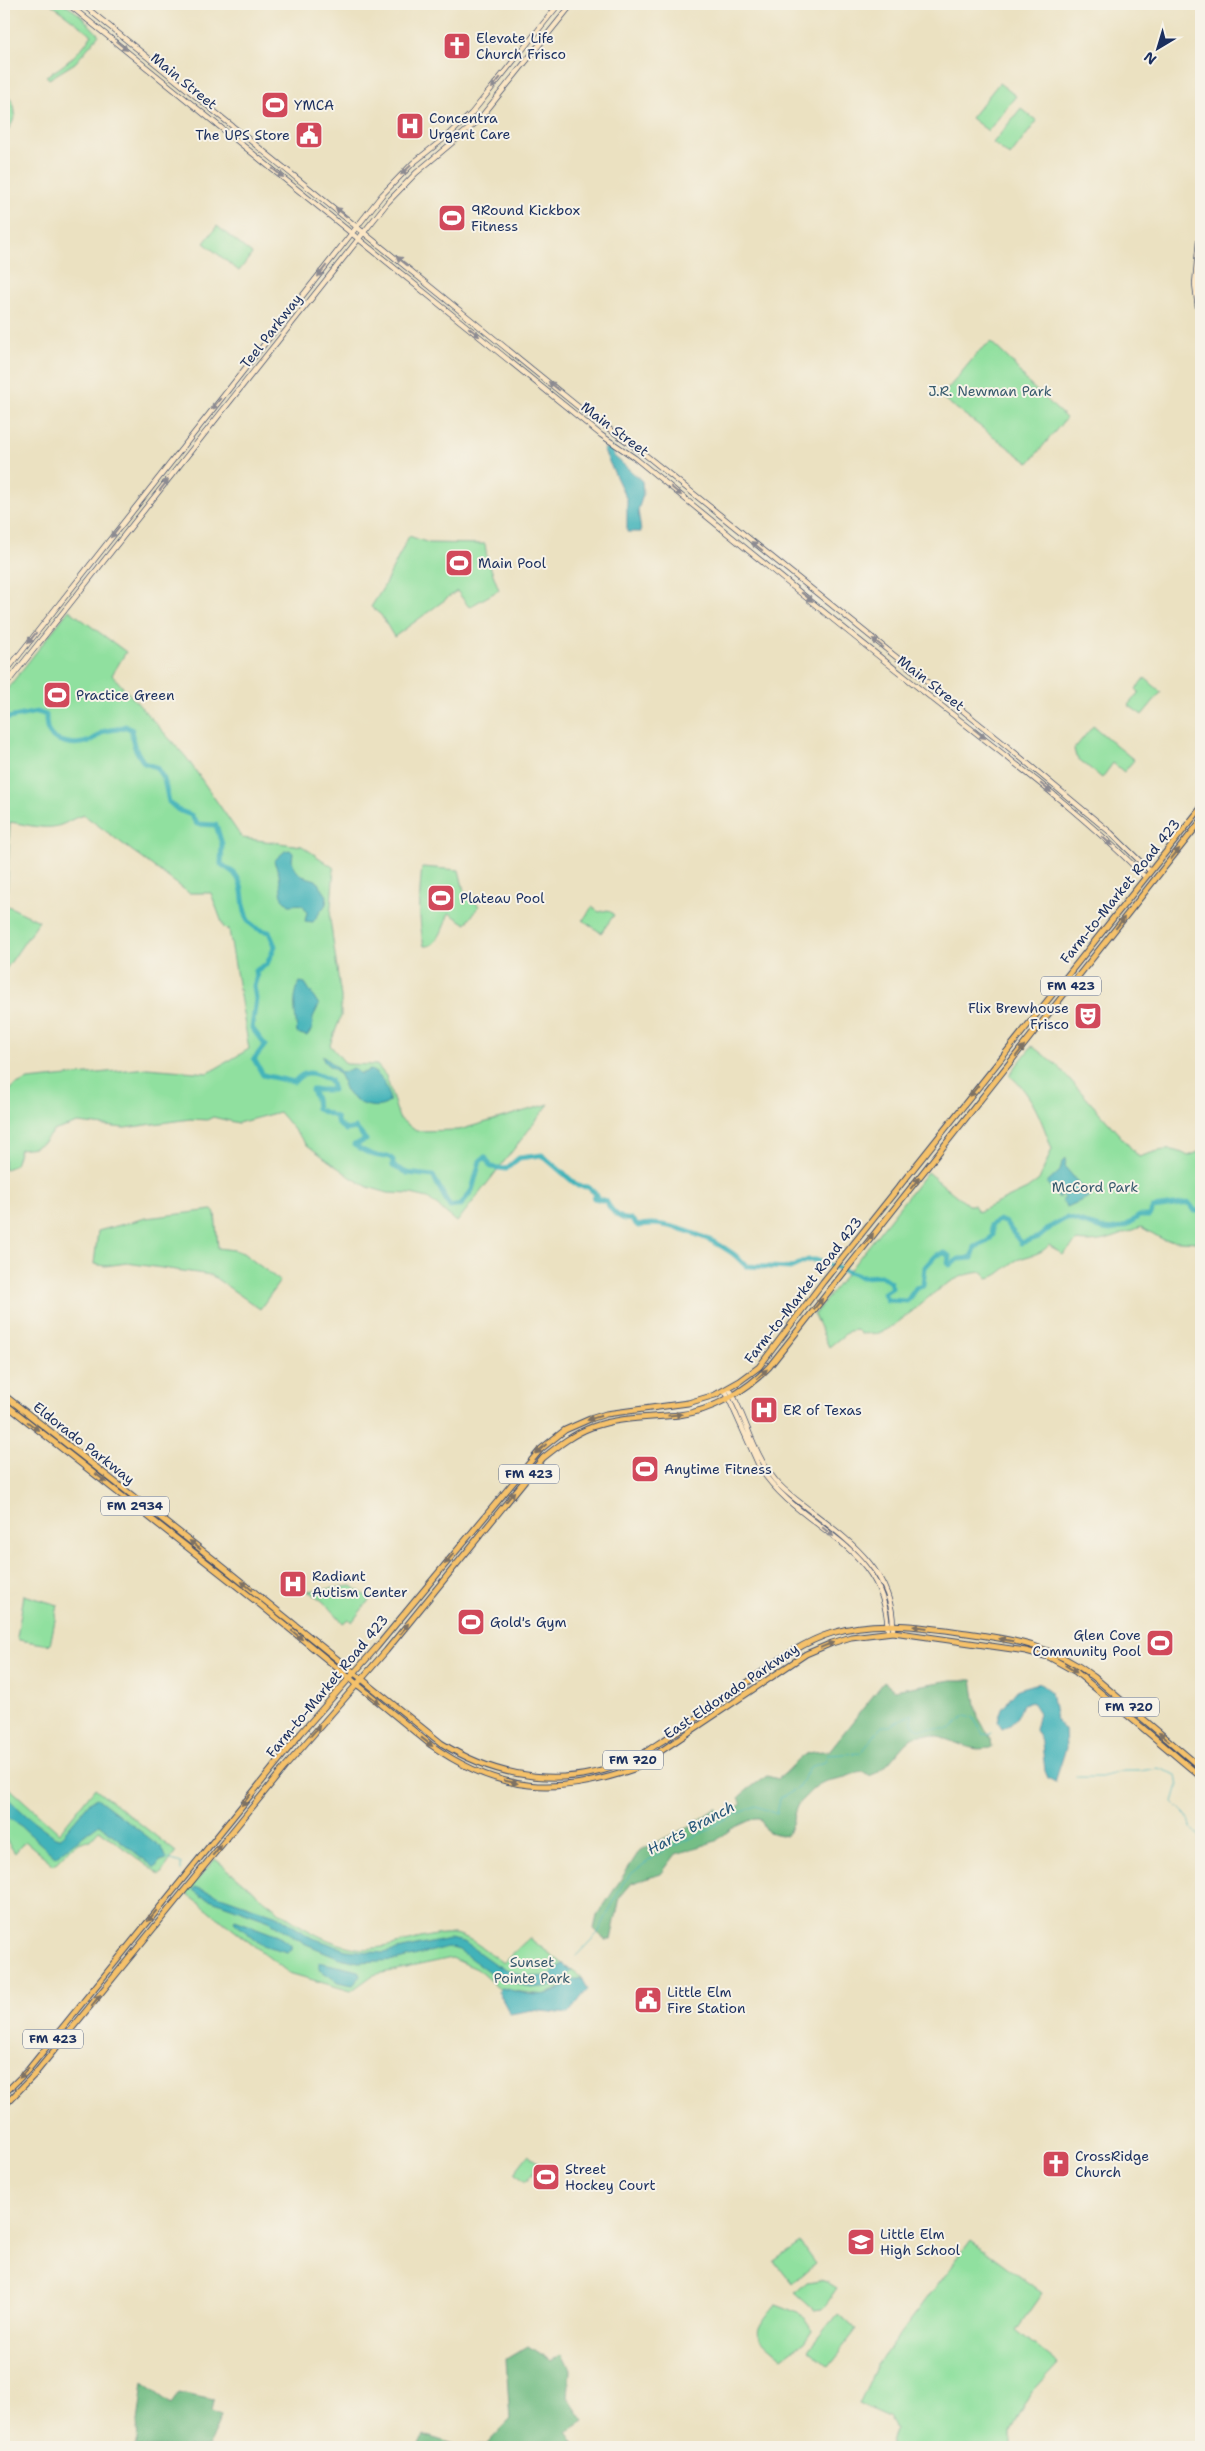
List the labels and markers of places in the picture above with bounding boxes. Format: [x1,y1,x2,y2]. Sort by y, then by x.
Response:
place label: Elevate Life Church Frisco [476,29,566,63]
church icon: Elevate Life Church Frisco [442,31,472,61]
sports icon: YMCA [260,90,290,120]
place label: YMCA [294,96,334,114]
place label: Concentra Urgent Care [429,109,511,143]
hospital icon: Concentra Urgent Care [395,111,425,141]
public building icon: The UPS Store [294,120,324,150]
place label: The UPS Store [195,126,290,144]
place label: 9Round Kickbox Fitness [471,201,580,235]
sports icon: 9Round Kickbox Fitness [437,203,467,233]
sports icon: Main Pool [444,548,474,578]
place label: Main Pool [478,554,547,572]
sports icon: Practice Green [42,680,72,710]
place label: Practice Green [76,686,175,704]
sports icon: Plateau Pool [426,883,456,913]
place label: Plateau Pool [460,889,545,907]
place label: Flix Brewhouse Frisco [968,999,1069,1033]
theatre icon: Flix Brewhouse Frisco [1073,1001,1103,1031]
hospital icon: ER of Texas [749,1395,779,1425]
place label: ER of Texas [783,1401,862,1419]
sports icon: Anytime Fitness [630,1454,660,1484]
place label: Anytime Fitness [664,1460,772,1478]
place label: Radiant Autism Center [312,1567,408,1601]
hospital icon: Radiant Autism Center [278,1569,308,1599]
sports icon: Gold's Gym [456,1607,486,1637]
place label: Gold's Gym [490,1613,567,1631]
place label: Glen Cove Community Pool [1032,1626,1142,1660]
sports icon: Glen Cove Community Pool [1145,1628,1175,1658]
place label: Little Elm Fire Station [667,1983,746,2017]
public building icon: Little Elm Fire Station [633,1985,663,2015]
place label: CrossRidge Church [1075,2147,1149,2181]
church icon: CrossRidge Church [1041,2149,1071,2179]
place label: Street Hockey Court [565,2160,656,2194]
sports icon: Street Hockey Court [531,2162,561,2192]
place label: Little Elm High School [880,2225,961,2259]
school or university icon: Little Elm High School [846,2227,876,2257]

